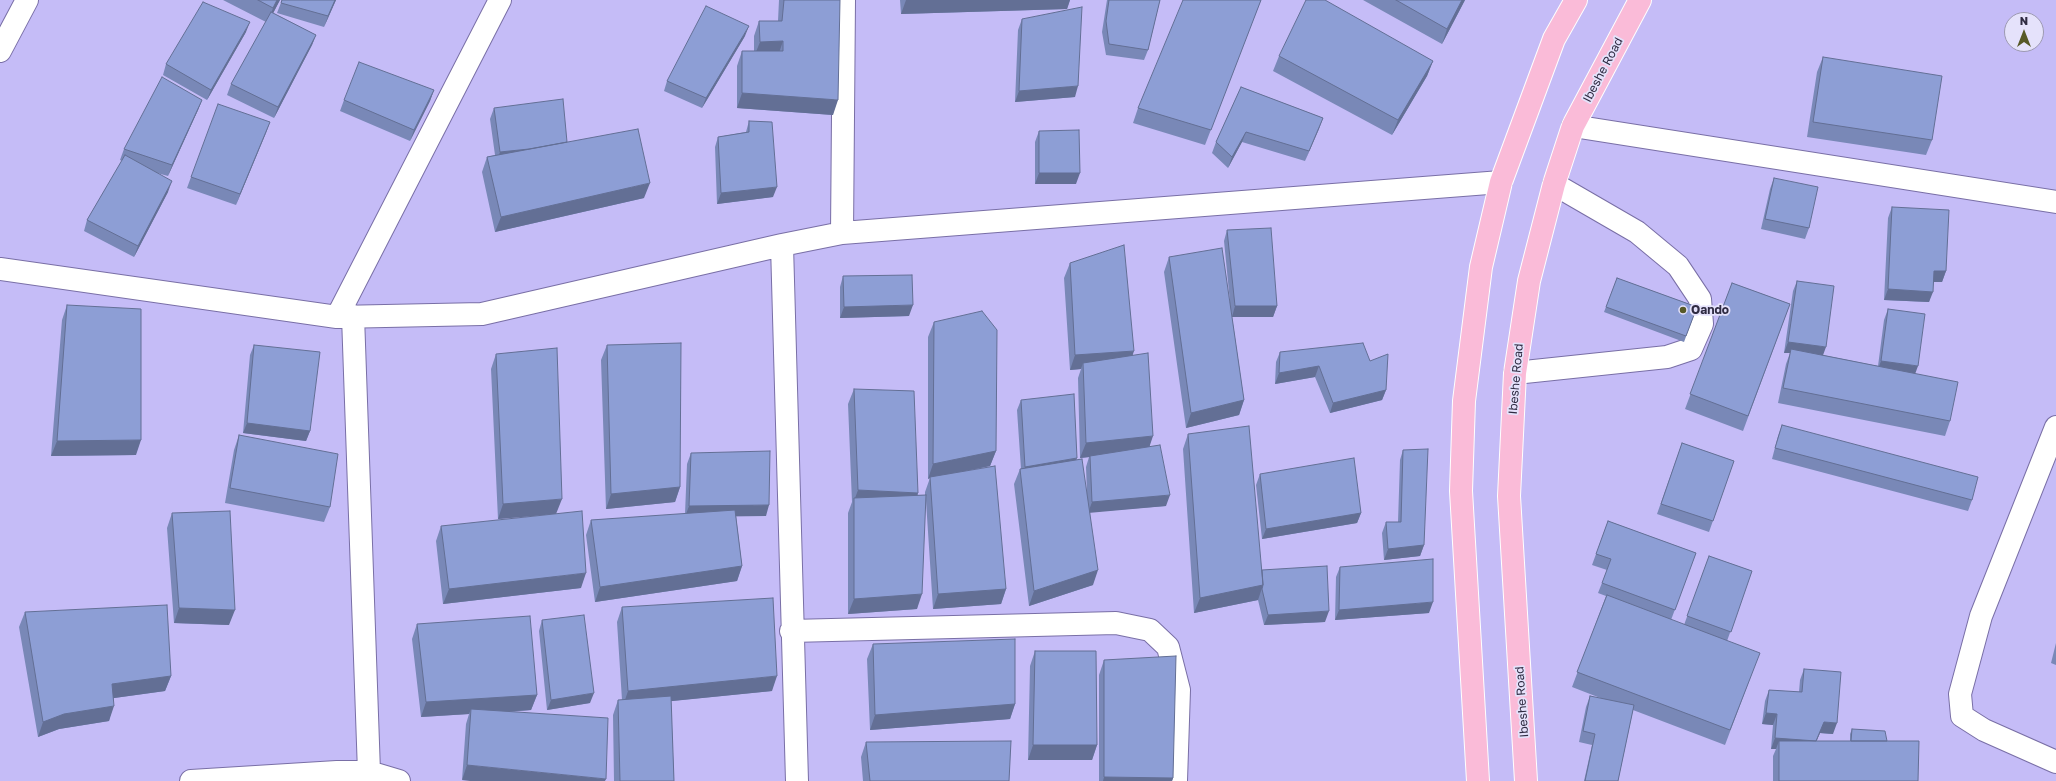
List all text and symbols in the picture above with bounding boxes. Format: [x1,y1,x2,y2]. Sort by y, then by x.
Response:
north arrow [2004,12,2044,52]
text: N [2020,14,2028,27]
street label: Ibeshe Road [1580,35,1626,105]
place label: Oando [1691,303,1729,317]
marker: Oando [1678,305,1688,315]
street label: Ibeshe Road [1506,343,1526,415]
street label: Ibeshe Road [1512,666,1532,738]

